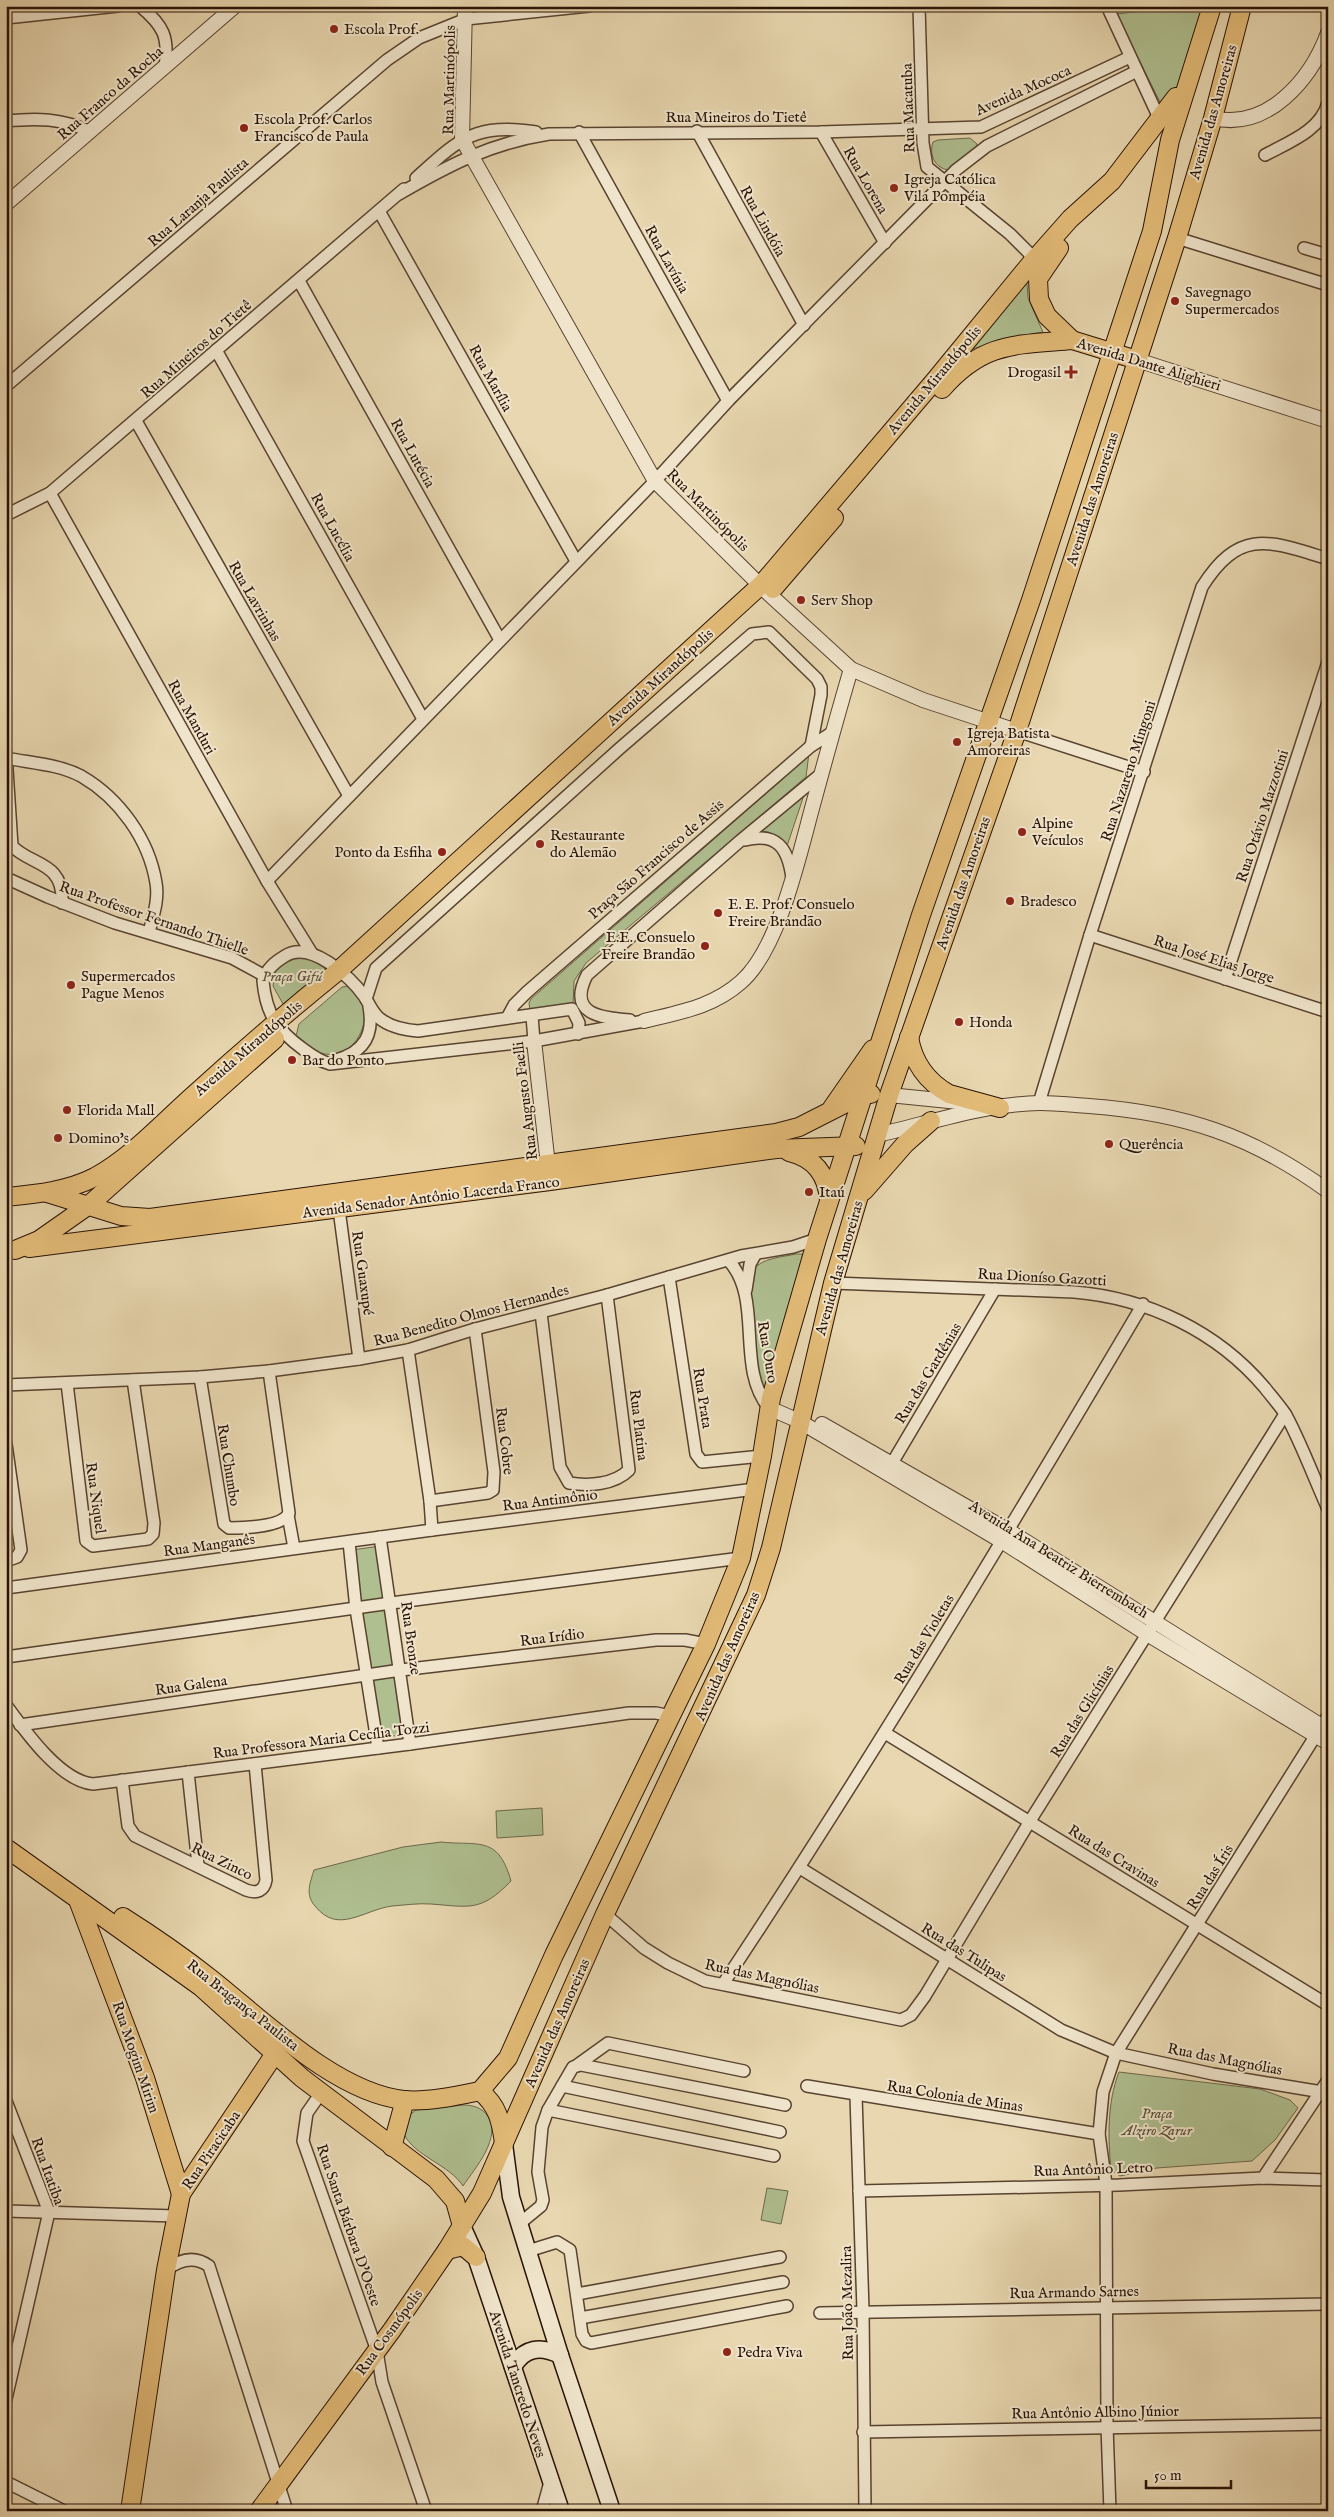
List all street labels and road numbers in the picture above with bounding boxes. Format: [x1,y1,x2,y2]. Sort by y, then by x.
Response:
street label: Rua Martinópolis [439,25,460,135]
street label: Rua Franco da Rocha [54,42,168,145]
street label: Avenida das Amoreiras [1185,43,1242,183]
street label: Avenida Mococa [972,61,1074,120]
street label: Rua Macatuba [897,62,920,153]
street label: Rua Mineiros do Tietê [665,108,807,127]
street label: Rua Lorena [839,143,893,218]
street label: Rua Laranja Paulista [144,153,253,251]
street label: Rua Lindóia [735,182,790,260]
street label: Rua Lavínia [640,222,693,297]
street label: Rua Mineiros do Tietê [137,296,256,403]
street label: Avenida Mirandópolis [883,322,986,440]
street label: Avenida Dante Alighieri [1074,333,1223,395]
street label: Rua Marília [464,341,517,415]
street label: Rua Lutécia [386,415,440,492]
street label: Avenida das Amoreiras [1062,430,1123,569]
street label: Rua Martinópolis [662,465,753,556]
street label: Rua Lucélia [306,490,359,565]
street label: Rua Lavrinhas [224,558,285,645]
street label: Avenida Mirandópolis [602,625,717,731]
street label: Rua Manduri [163,676,220,758]
street label: Rua Nazareno Mingoni [1097,698,1160,844]
street label: Rua Otávio Mazzotini [1232,747,1293,885]
street label: Praça São Francisco de Assis [585,795,728,923]
street label: Avenida das Amoreiras [931,814,995,953]
street label: Rua Professor Fernando Thielle [57,877,251,960]
street label: Rua José Elias Jorge [1151,931,1277,988]
street label: Avenida Mirandópolis [190,996,306,1101]
street label: Rua Augusto Faelli [509,1041,542,1161]
street label: Avenida Senador Antônio Lacerda Franco [300,1172,561,1223]
street label: Avenida das Amoreiras [811,1199,868,1339]
street label: Rua Guaxupé [347,1230,378,1317]
street label: Rua Dioníso Gazotti [977,1265,1107,1290]
street label: Rua Benedito Olmos Hernandes [371,1280,571,1351]
street label: Rua das Gardênias [891,1319,966,1427]
street label: Rua Ouro [753,1320,782,1385]
street label: Rua Prata [688,1366,717,1430]
street label: Rua Platina [625,1388,652,1462]
street label: Rua Cobre [491,1406,518,1476]
street label: Rua Chumbo [213,1423,244,1508]
street label: Rua Niquel [81,1461,110,1536]
street label: Rua Antimônio [501,1485,599,1516]
street label: Avenida Ana Beatriz Bierrembach [965,1496,1152,1623]
street label: Rua Manganês [162,1530,256,1561]
street label: Avenida das Amoreiras [690,1589,764,1725]
street label: Rua das Violetas [890,1591,959,1688]
street label: Rua Bronze [396,1600,425,1676]
street label: Rua Irídio [519,1624,585,1651]
street label: Rua das Glicínias [1046,1661,1119,1761]
street label: Rua Galena [154,1671,229,1700]
street label: Rua Professora Maria Cecília Tozzi [211,1718,431,1763]
street label: Rua das Cravinas [1064,1821,1163,1892]
street label: Rua Zinco [188,1838,256,1884]
street label: Rua das Íris [1183,1841,1238,1913]
street label: Rua das Tulipas [917,1919,1010,1986]
street label: Rua das Magnólias [703,1955,821,1998]
street label: Rua Bragança Paulista [183,1956,303,2056]
street label: Avenida das Amoreiras [520,1956,594,2092]
street label: Rua Mogim Mirim [107,1999,164,2116]
street label: Rua das Magnólias [1166,2039,1284,2080]
street label: Rua Colonia de Minas [886,2076,1024,2117]
street label: Rua Piracicaba [178,2107,245,2193]
street label: Rua Itatiba [27,2135,69,2208]
street label: Rua Santa Bárbara D'Oeste [312,2142,385,2309]
street label: Rua Antônio Letro [1033,2158,1153,2181]
street label: Rua João Mezalira [837,2245,858,2361]
street label: Rua Armando Sarnes [1009,2282,1139,2303]
street label: Rua Cosmópolis [352,2285,427,2379]
street label: Avenida Tancredo Neves [484,2307,550,2460]
street label: Rua Antônio Albino Júnior [1011,2402,1180,2423]

